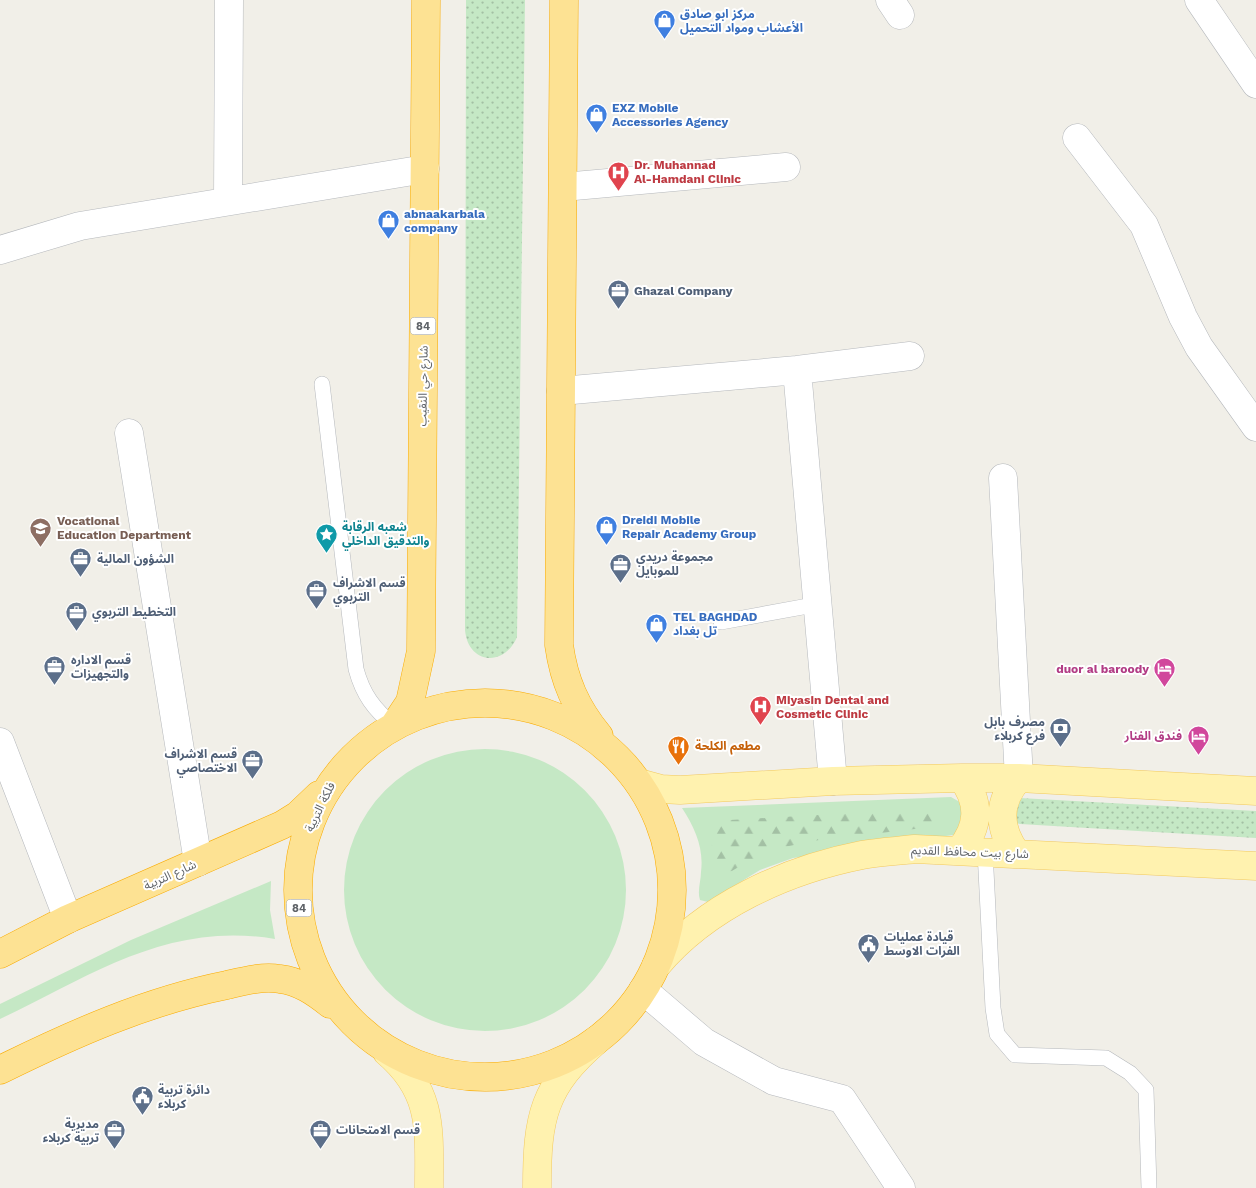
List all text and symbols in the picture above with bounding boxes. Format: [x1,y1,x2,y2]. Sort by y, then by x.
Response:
place label: مركز ابو صادق الأعشاب ومواد التحميل [680,7,803,35]
shop icon: مركز ابو صادق الأعشاب ومواد التحميل [652,9,676,40]
place label: EXZ Mobile Accessories Agency [612,101,729,129]
shop icon: EXZ Mobile Accessories Agency [584,103,608,134]
place label: Dr. Muhannad Al-Hamdani Clinic [634,158,741,186]
hospital icon: Dr. Muhannad Al-Hamdani Clinic [606,160,630,191]
place label: abnaakarbala company [404,207,485,235]
shop icon: abnaakarbala company [376,209,400,240]
office icon: Ghazal Company [606,279,630,310]
place label: Ghazal Company [634,284,733,298]
road number: 84 [410,318,436,334]
street label: شارع حي النقيب [415,345,433,427]
place label: Dreidi Mobile Repair Academy Group [622,513,757,541]
place label: Vocational Education Department [57,514,192,542]
shop icon: Dreidi Mobile Repair Academy Group [594,515,618,546]
school or university icon: Vocational Education Department [29,516,53,547]
place label: شعبه الرقابة والتدقيق الداخلي [342,520,430,551]
place icon: شعبه الرقابة والتدقيق الداخلي [314,522,338,553]
office icon: الشؤون المالية [69,547,93,578]
place label: مجموعة دريدي للموبايل [636,550,713,578]
place label: الشؤون المالية [97,552,174,566]
office icon: مجموعة دريدي للموبايل [608,552,632,583]
place label: قسم الاشراف التربوي [333,576,406,607]
office icon: قسم الاشراف التربوي [305,578,329,609]
office icon: التخطيط التربوي [64,600,88,631]
place label: التخطيط التربوي [92,605,176,622]
place label: TEL BAGHDAD تل بغداد [673,610,758,638]
shop icon: TEL BAGHDAD تل بغداد [645,612,669,643]
place label: قسم الاداره والتجهيزات [71,653,131,681]
office icon: قسم الاداره والتجهيزات [43,655,67,686]
hotel icon: duor al baroody [1153,657,1177,688]
place label: duor al baroody [1056,662,1149,676]
place label: Miyasin Dental and Cosmetic Clinic [776,693,889,721]
hospital icon: Miyasin Dental and Cosmetic Clinic [748,695,772,726]
place label: مصرف بابل فرع كربلاء [984,715,1045,745]
bank icon: مصرف بابل فرع كربلاء [1049,717,1073,748]
hotel icon: فندق الفنار [1186,724,1210,755]
place label: فندق الفنار [1124,729,1182,743]
restaurant icon: مطعم الكلحة [667,734,691,765]
place label: مطعم الكلحة [695,739,761,755]
place label: قسم الاشراف الاختصاصي [164,747,237,778]
office icon: قسم الاشراف الاختصاصي [241,749,265,780]
street label: فلكة التربية [302,780,338,834]
street label: شارع بيت محافظ القديم [911,843,1029,863]
street label: شارع التربية [142,857,199,895]
road number: 84 [286,900,312,916]
place label: قيادة عمليات الفرات الاوسط [884,930,960,958]
public building icon: قيادة عمليات الفرات الاوسط [856,932,880,963]
place label: دائرة تربية كربلاء [158,1083,210,1111]
public building icon: دائرة تربية كربلاء [130,1085,154,1116]
place label: مديرية تربية كربلاء [43,1117,100,1145]
office icon: قسم الامتحانات [308,1118,332,1149]
office icon: مديرية تربية كربلاء [103,1119,127,1150]
place label: قسم الامتحانات [336,1123,420,1139]

